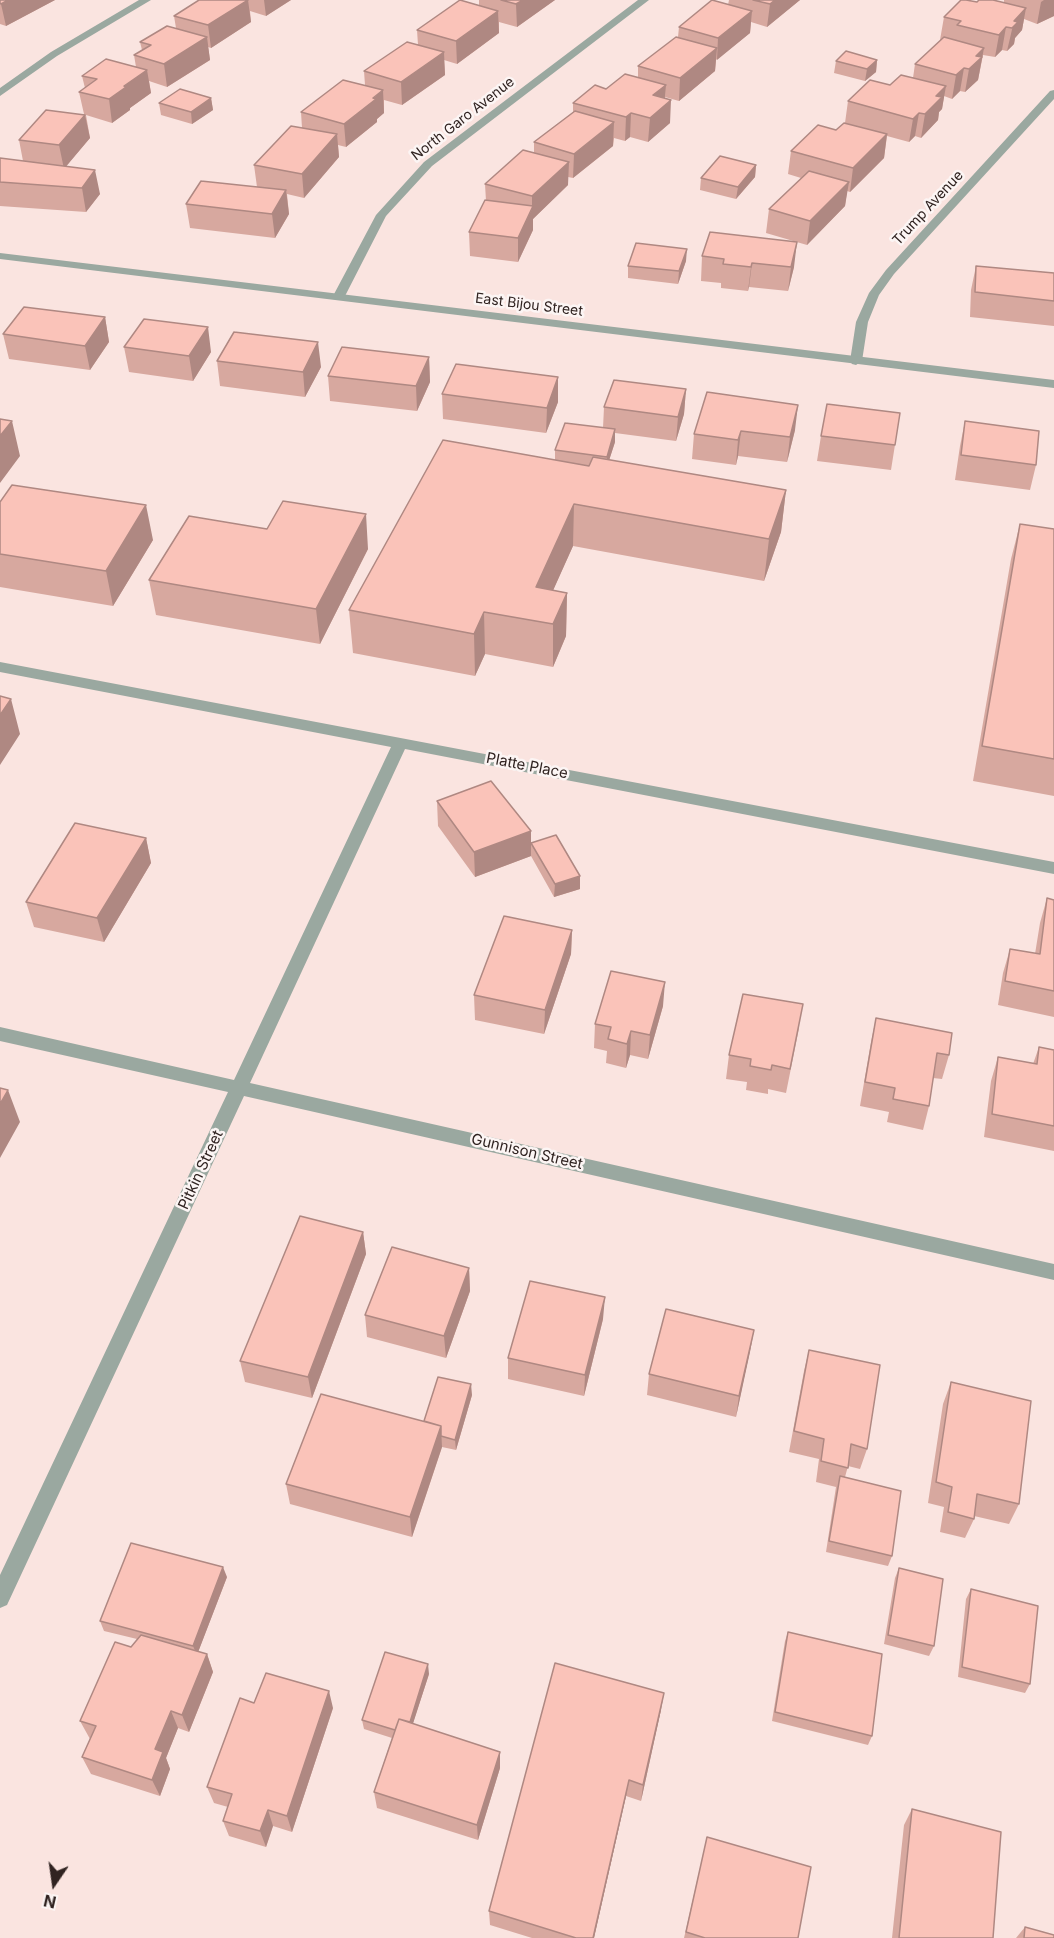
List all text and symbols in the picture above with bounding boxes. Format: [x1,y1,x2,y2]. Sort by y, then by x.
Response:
street label: North Garo Avenue [408,74,518,164]
street label: Trump Avenue [889,167,967,249]
street label: East Bijou Street [474,290,584,320]
street label: Platte Place [485,749,569,783]
street label: Pitkin Street [175,1128,227,1212]
street label: Gunnison Street [470,1130,584,1174]
north arrow [24,1854,84,1914]
text: N [42,1890,58,1913]

